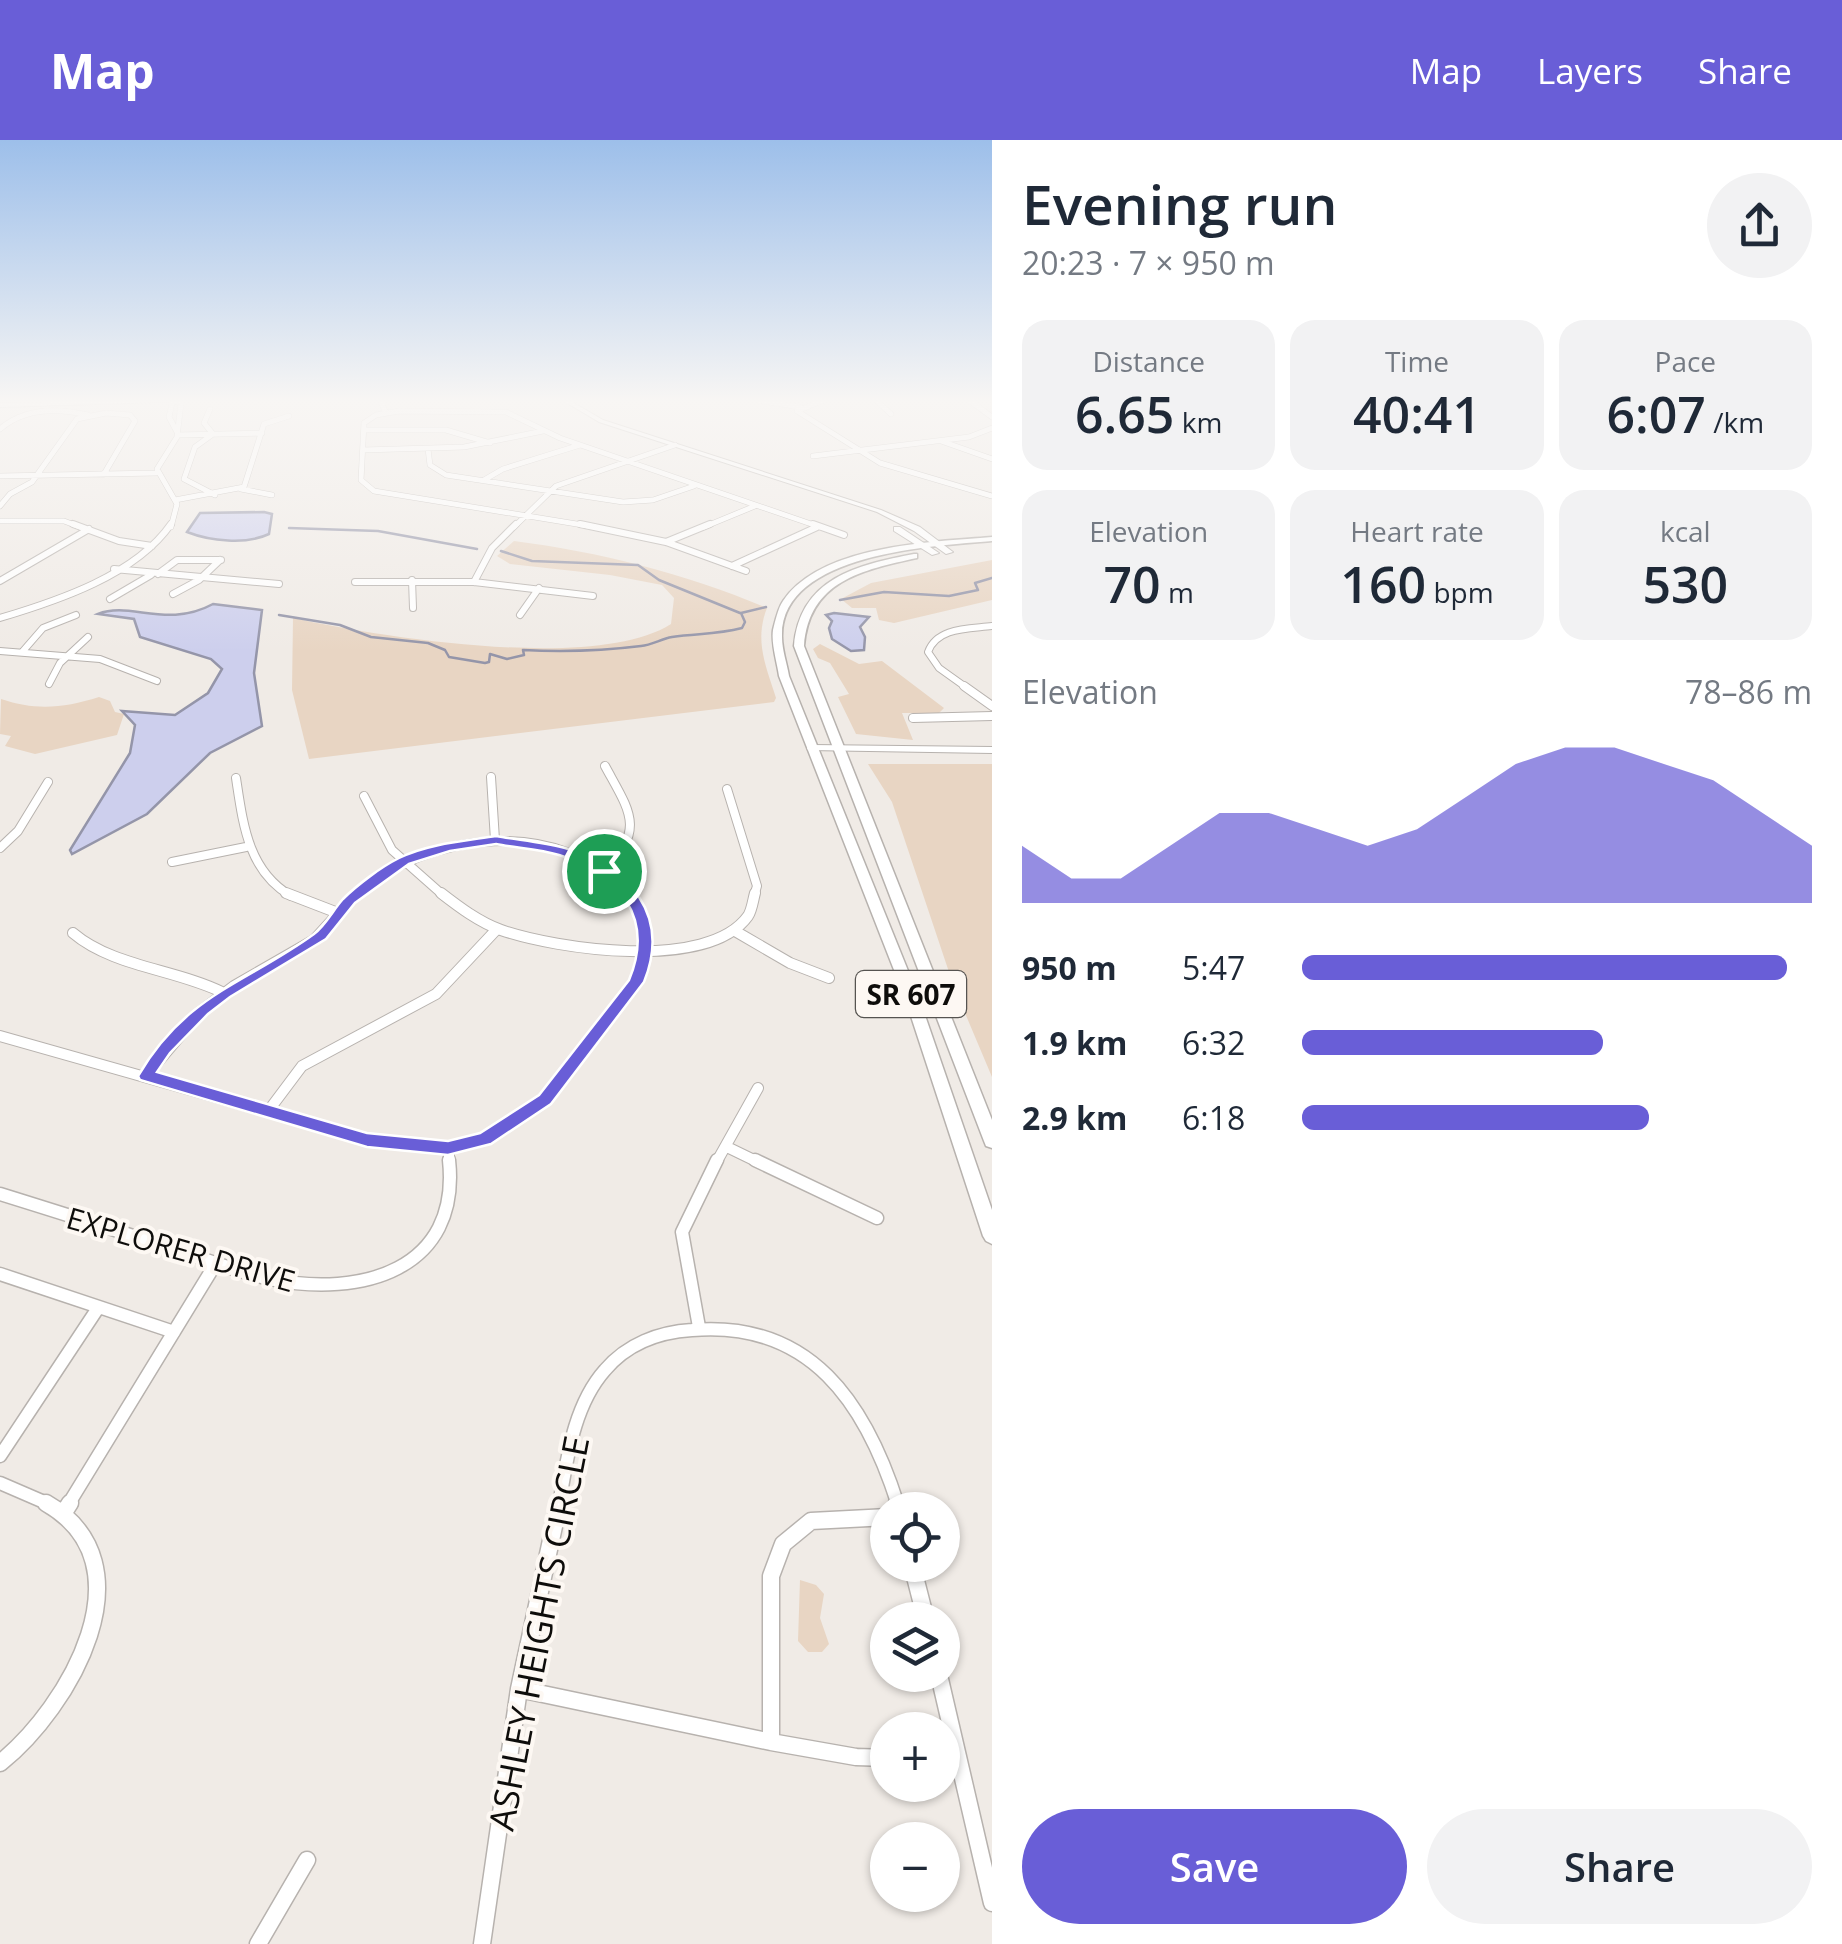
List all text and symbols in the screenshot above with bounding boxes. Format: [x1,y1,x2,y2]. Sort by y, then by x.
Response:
text: Map [50,38,155,103]
text: Map [1410,47,1482,94]
text: Layers [1537,47,1643,94]
text: Share [1698,47,1792,94]
text: Evening run [1022,166,1337,241]
button: share [1707,173,1812,278]
text: 20:23 · 7 × 950 m [1022,241,1275,284]
text: Distance [1092,342,1205,380]
text: Time [1385,342,1449,380]
text: Pace [1655,342,1716,380]
text: 6.65 [1075,380,1174,448]
text: 40:41 [1353,380,1481,448]
text: 6:07 [1606,380,1706,448]
text: km [1174,403,1222,441]
text: /km [1706,403,1764,441]
text: Elevation [1089,512,1208,550]
text: Heart rate [1350,512,1484,550]
text: kcal [1660,512,1711,550]
text: 70 [1103,550,1161,618]
text: 160 [1340,550,1426,618]
text: 530 [1642,550,1728,618]
text: m [1161,573,1194,611]
text: bpm [1426,573,1494,611]
text: Elevation [1022,670,1158,713]
text: 78–86 m [1685,670,1812,713]
pin [562,829,647,914]
icon: arrive [577,844,632,899]
text: 950 m [1022,946,1117,989]
text: 5:47 [1182,946,1245,989]
road number: SR 607 [856,971,966,1017]
text: 1.9 km [1022,1021,1127,1064]
text: 6:32 [1182,1021,1245,1064]
text: 2.9 km [1022,1096,1127,1139]
text: 6:18 [1182,1096,1245,1139]
street label: EXPLORER DRIVE [62,1197,300,1301]
street label: ASHLEY HEIGHTS CIRCLE [477,1432,599,1834]
map controls [870,1492,960,1912]
button: locate [870,1492,960,1582]
button: layers [870,1602,960,1692]
button: + [870,1712,960,1802]
button: Save [1022,1809,1407,1924]
button: Share [1427,1809,1812,1924]
button: − [870,1822,960,1912]

